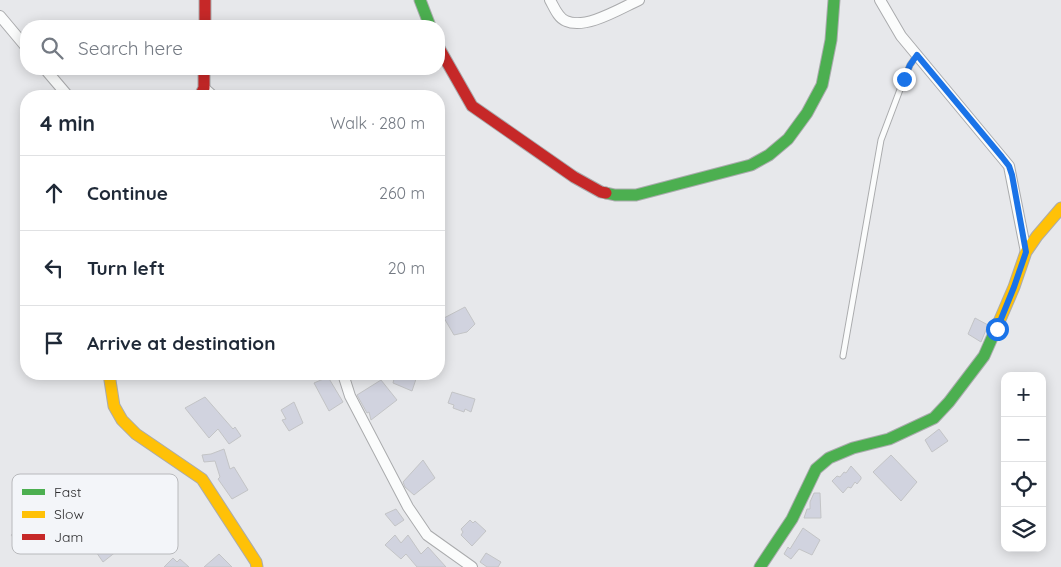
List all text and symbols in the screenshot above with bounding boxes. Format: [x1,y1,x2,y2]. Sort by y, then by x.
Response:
search box [20,20,445,75]
icon: search [38,34,66,62]
text: Search here [78,36,183,60]
route end [893,68,916,91]
text: 4 min [40,110,95,136]
text: Walk · 280 m [330,113,425,133]
icon: ahead [40,179,68,207]
text: Continue [87,181,168,205]
text: 260 m [379,183,425,203]
icon: left [40,254,68,282]
text: Turn left [87,256,165,280]
text: 20 m [388,258,425,278]
route start [986,318,1009,341]
icon: arrive [40,329,68,357]
text: Arrive at destination [87,331,276,355]
map controls [1001,372,1046,552]
button: + [1001,372,1046,417]
button: − [1001,417,1046,462]
button: locate [1001,462,1046,507]
legend [12,474,178,554]
text: Fast [54,483,82,501]
text: Slow [54,505,84,523]
button: layers [1001,507,1046,552]
text: Jam [54,528,83,546]

